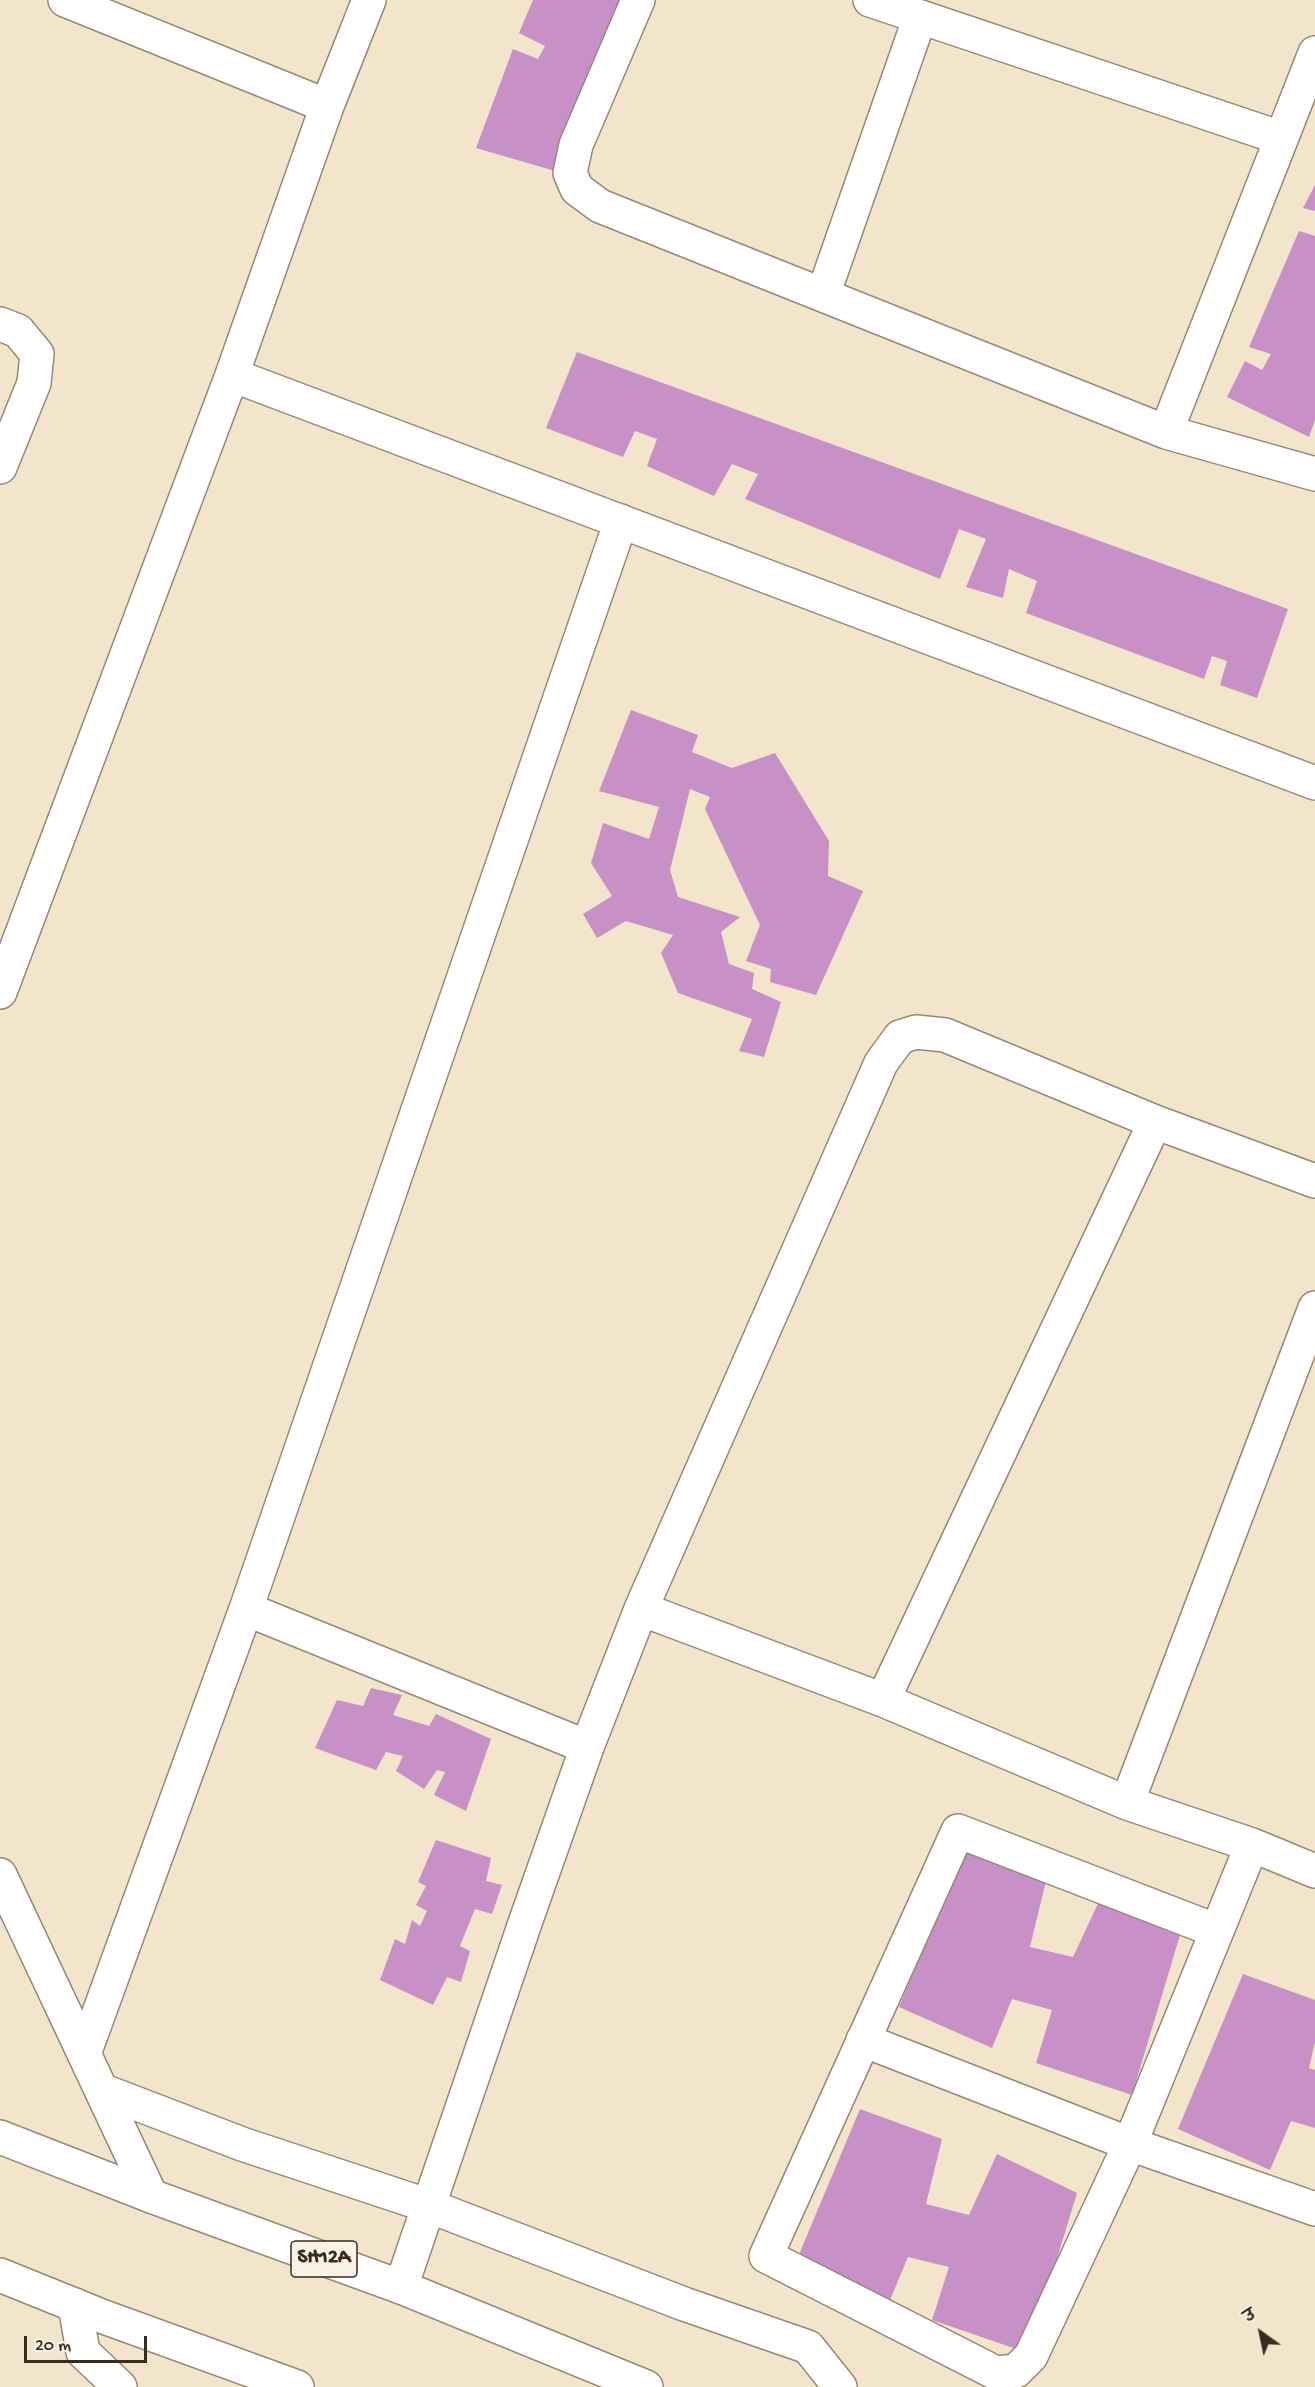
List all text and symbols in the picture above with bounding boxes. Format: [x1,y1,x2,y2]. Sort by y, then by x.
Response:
road number: SH12A [291,2241,357,2277]
north arrow [1231,2303,1291,2363]
text: उ [1241,2307,1261,2328]
scale bar [27,2324,150,2362]
text: 20 m [35,2336,71,2357]

